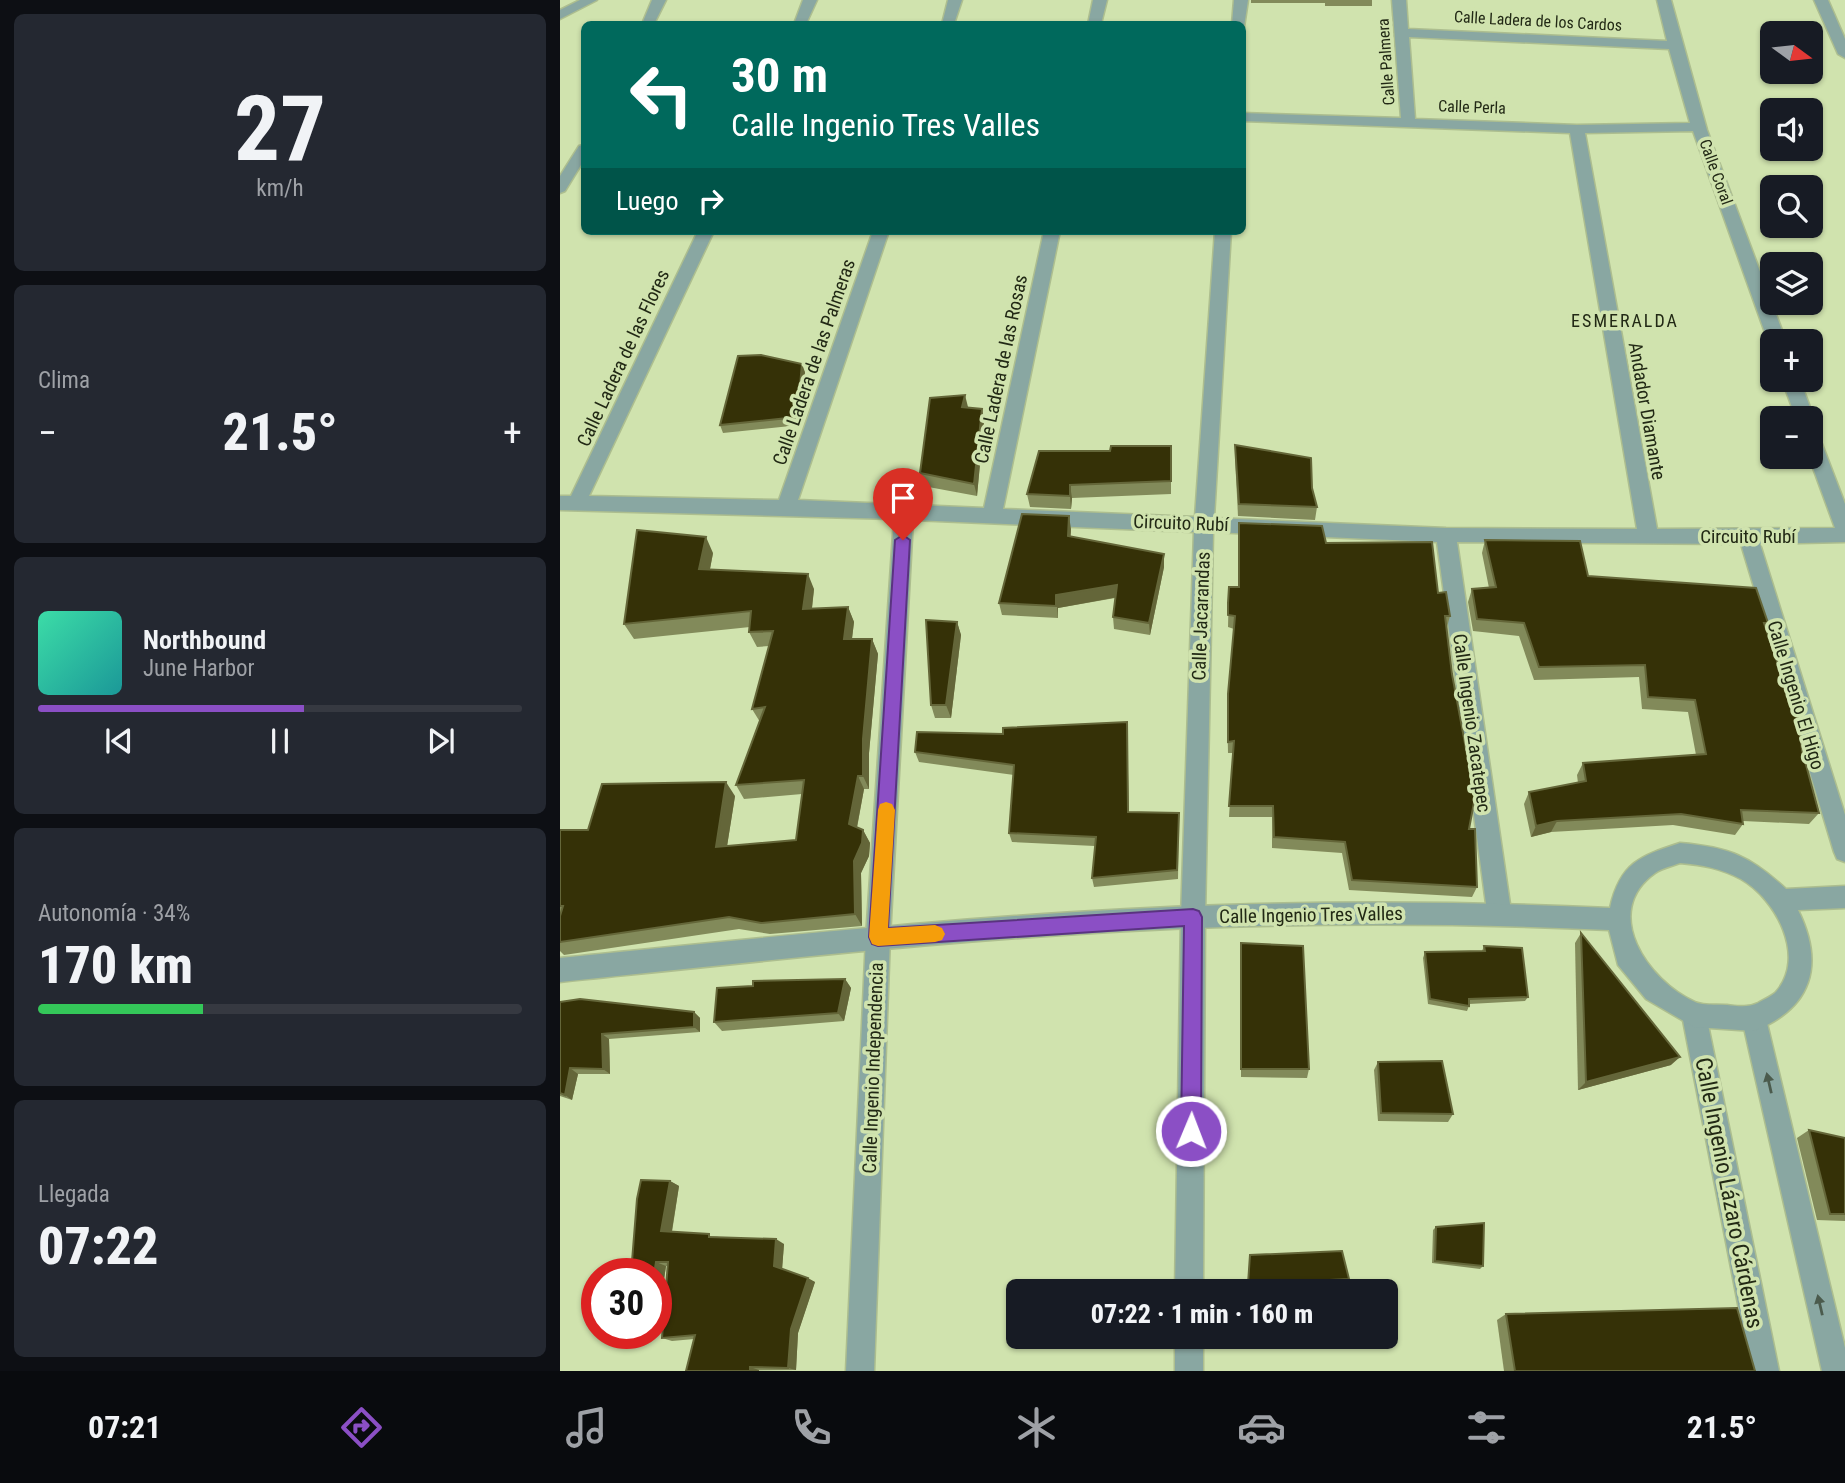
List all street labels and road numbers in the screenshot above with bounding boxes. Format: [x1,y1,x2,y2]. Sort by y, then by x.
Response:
street label: Calle Ladera de los Cardos [1453,7,1623,35]
street label: Calle Palmera [1373,18,1399,106]
street label: Calle Perla [1438,96,1506,118]
street label: Calle Coral [1695,137,1737,207]
street label: Calle Ladera de las Palmeras [768,256,860,468]
street label: Calle Ladera de las Flores [572,266,674,450]
street label: Calle Ladera de las Rosas [970,272,1032,466]
street label: Andador Diamante [1624,340,1670,482]
street label: Circuito Rubí [1133,510,1231,536]
street label: Circuito Rubí [1700,525,1797,548]
street label: Calle Jacarandas [1187,551,1215,681]
street label: Calle Ingenio El Higo [1762,618,1830,772]
street label: Calle Ingenio Zacatepec [1448,632,1496,814]
street label: Calle Ingenio Tres Valles [1219,902,1403,928]
street label: Calle Ingenio Independencia [858,962,888,1174]
street label: Calle Ingenio Lázaro Cárdenas [1689,1055,1769,1331]

